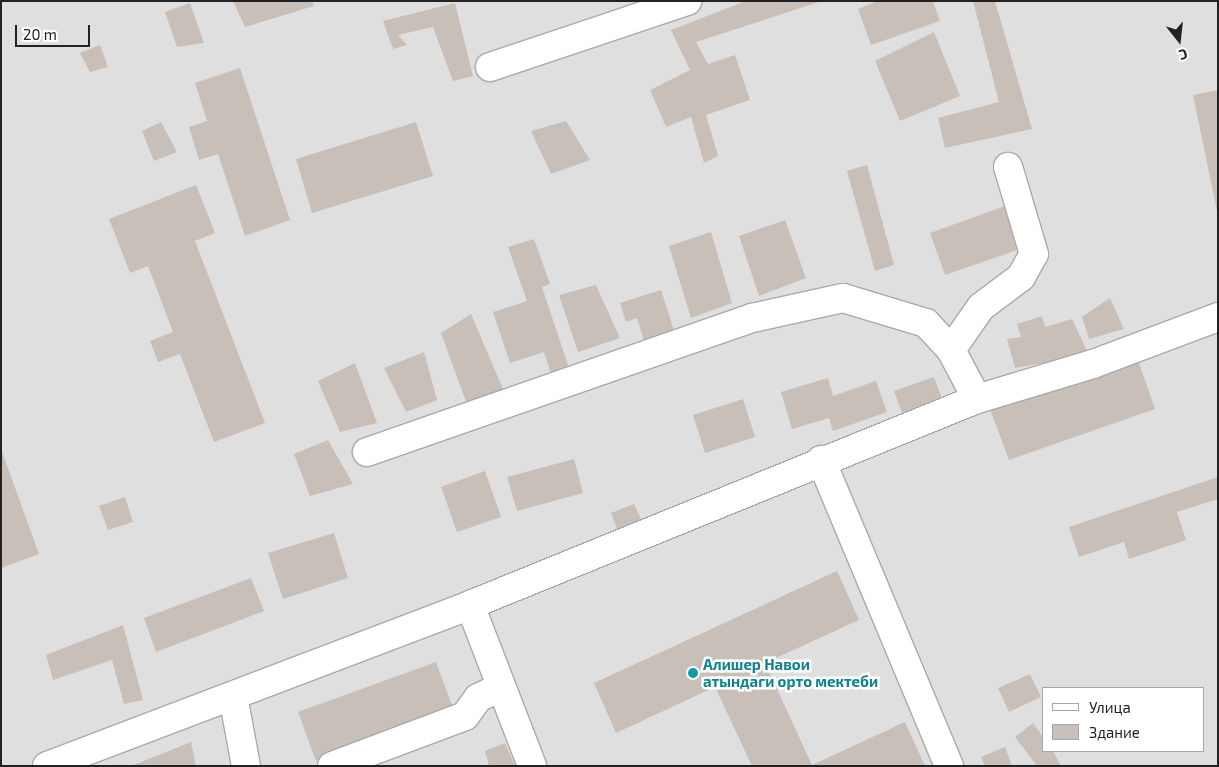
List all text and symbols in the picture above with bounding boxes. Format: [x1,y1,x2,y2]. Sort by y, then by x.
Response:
scale bar [18,15,92,47]
north arrow [1154,15,1204,65]
text: 20 m [23,25,57,43]
text: С [1177,46,1190,64]
place label: Алишер Навои атындаги орто мектеби [703,655,878,690]
marker: Алишер Навои атындаги орто мектеби [687,667,699,679]
legend [1042,687,1204,752]
text: Улица [1089,698,1131,716]
text: Здание [1089,723,1140,741]

